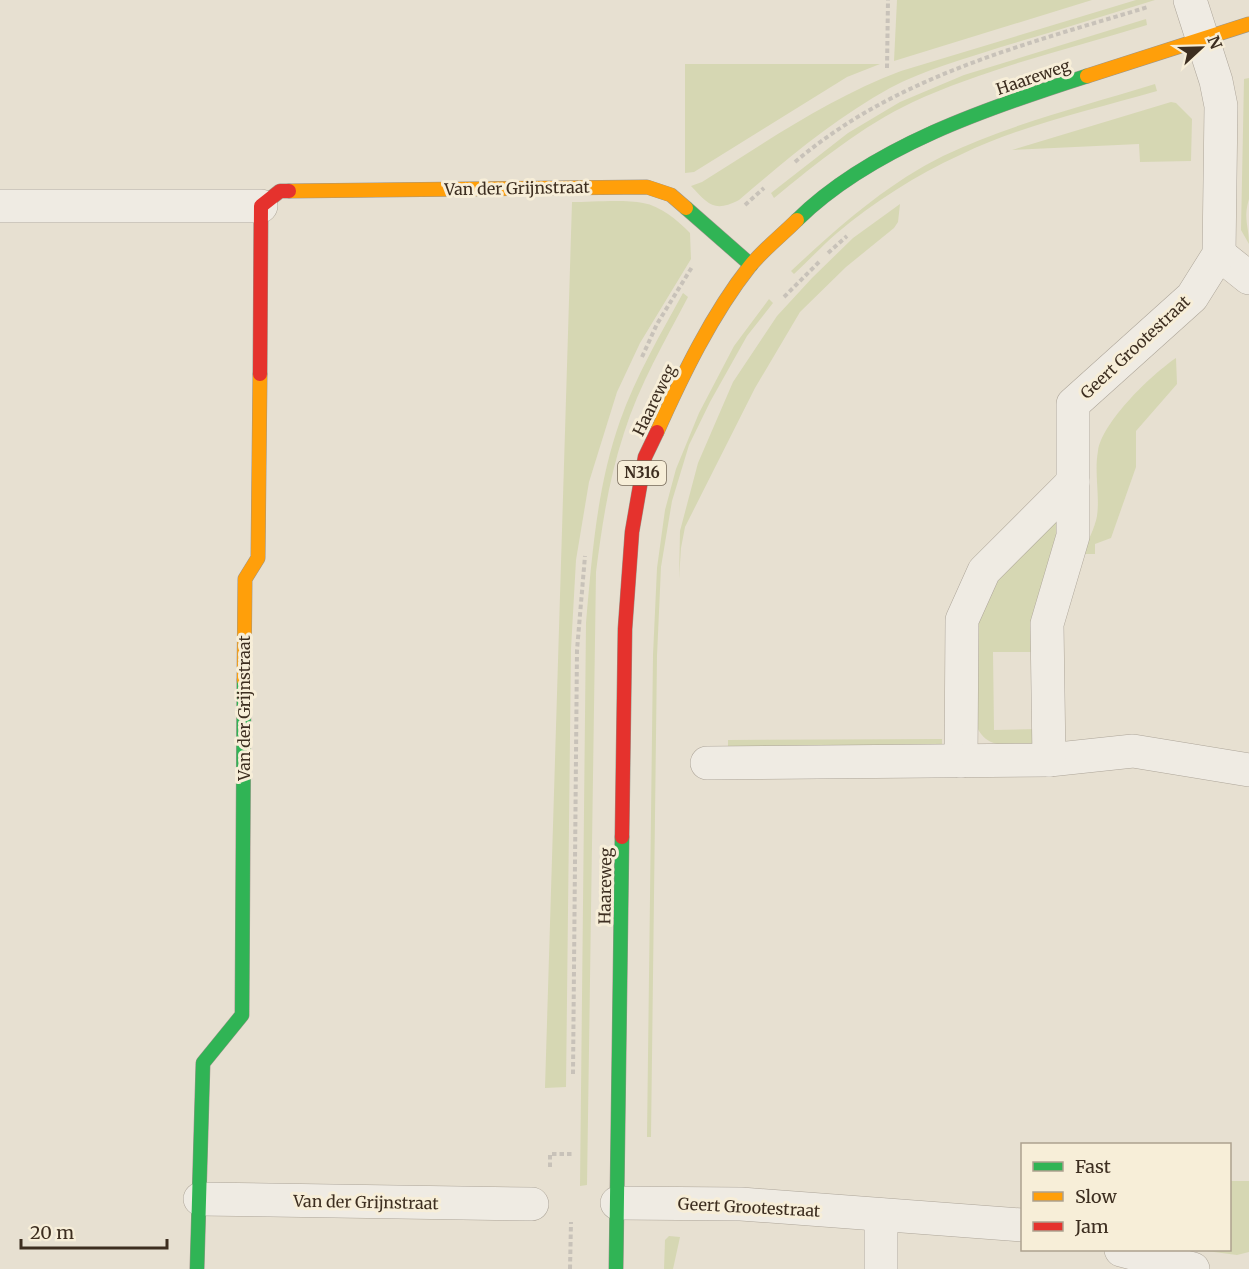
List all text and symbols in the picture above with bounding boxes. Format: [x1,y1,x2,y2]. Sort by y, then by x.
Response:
north arrow [1171,18,1231,78]
text: N [1203,33,1227,52]
street label: Haareweg [993,55,1073,99]
street label: Van der Grijnstraat [443,177,591,199]
street label: Geert Grootestraat [1076,291,1194,403]
street label: Haareweg [628,361,680,439]
road number: N316 [618,461,666,485]
street label: Van der Grijnstraat [234,635,254,782]
street label: Haareweg [594,847,616,925]
legend [1021,1143,1231,1251]
text: Fast [1075,1155,1111,1178]
text: Slow [1075,1185,1118,1208]
street label: Van der Grijnstraat [292,1191,440,1213]
street label: Geert Grootestraat [677,1193,821,1221]
scale bar [21,1212,166,1250]
text: Jam [1074,1215,1109,1238]
text: 20 m [30,1221,74,1244]

